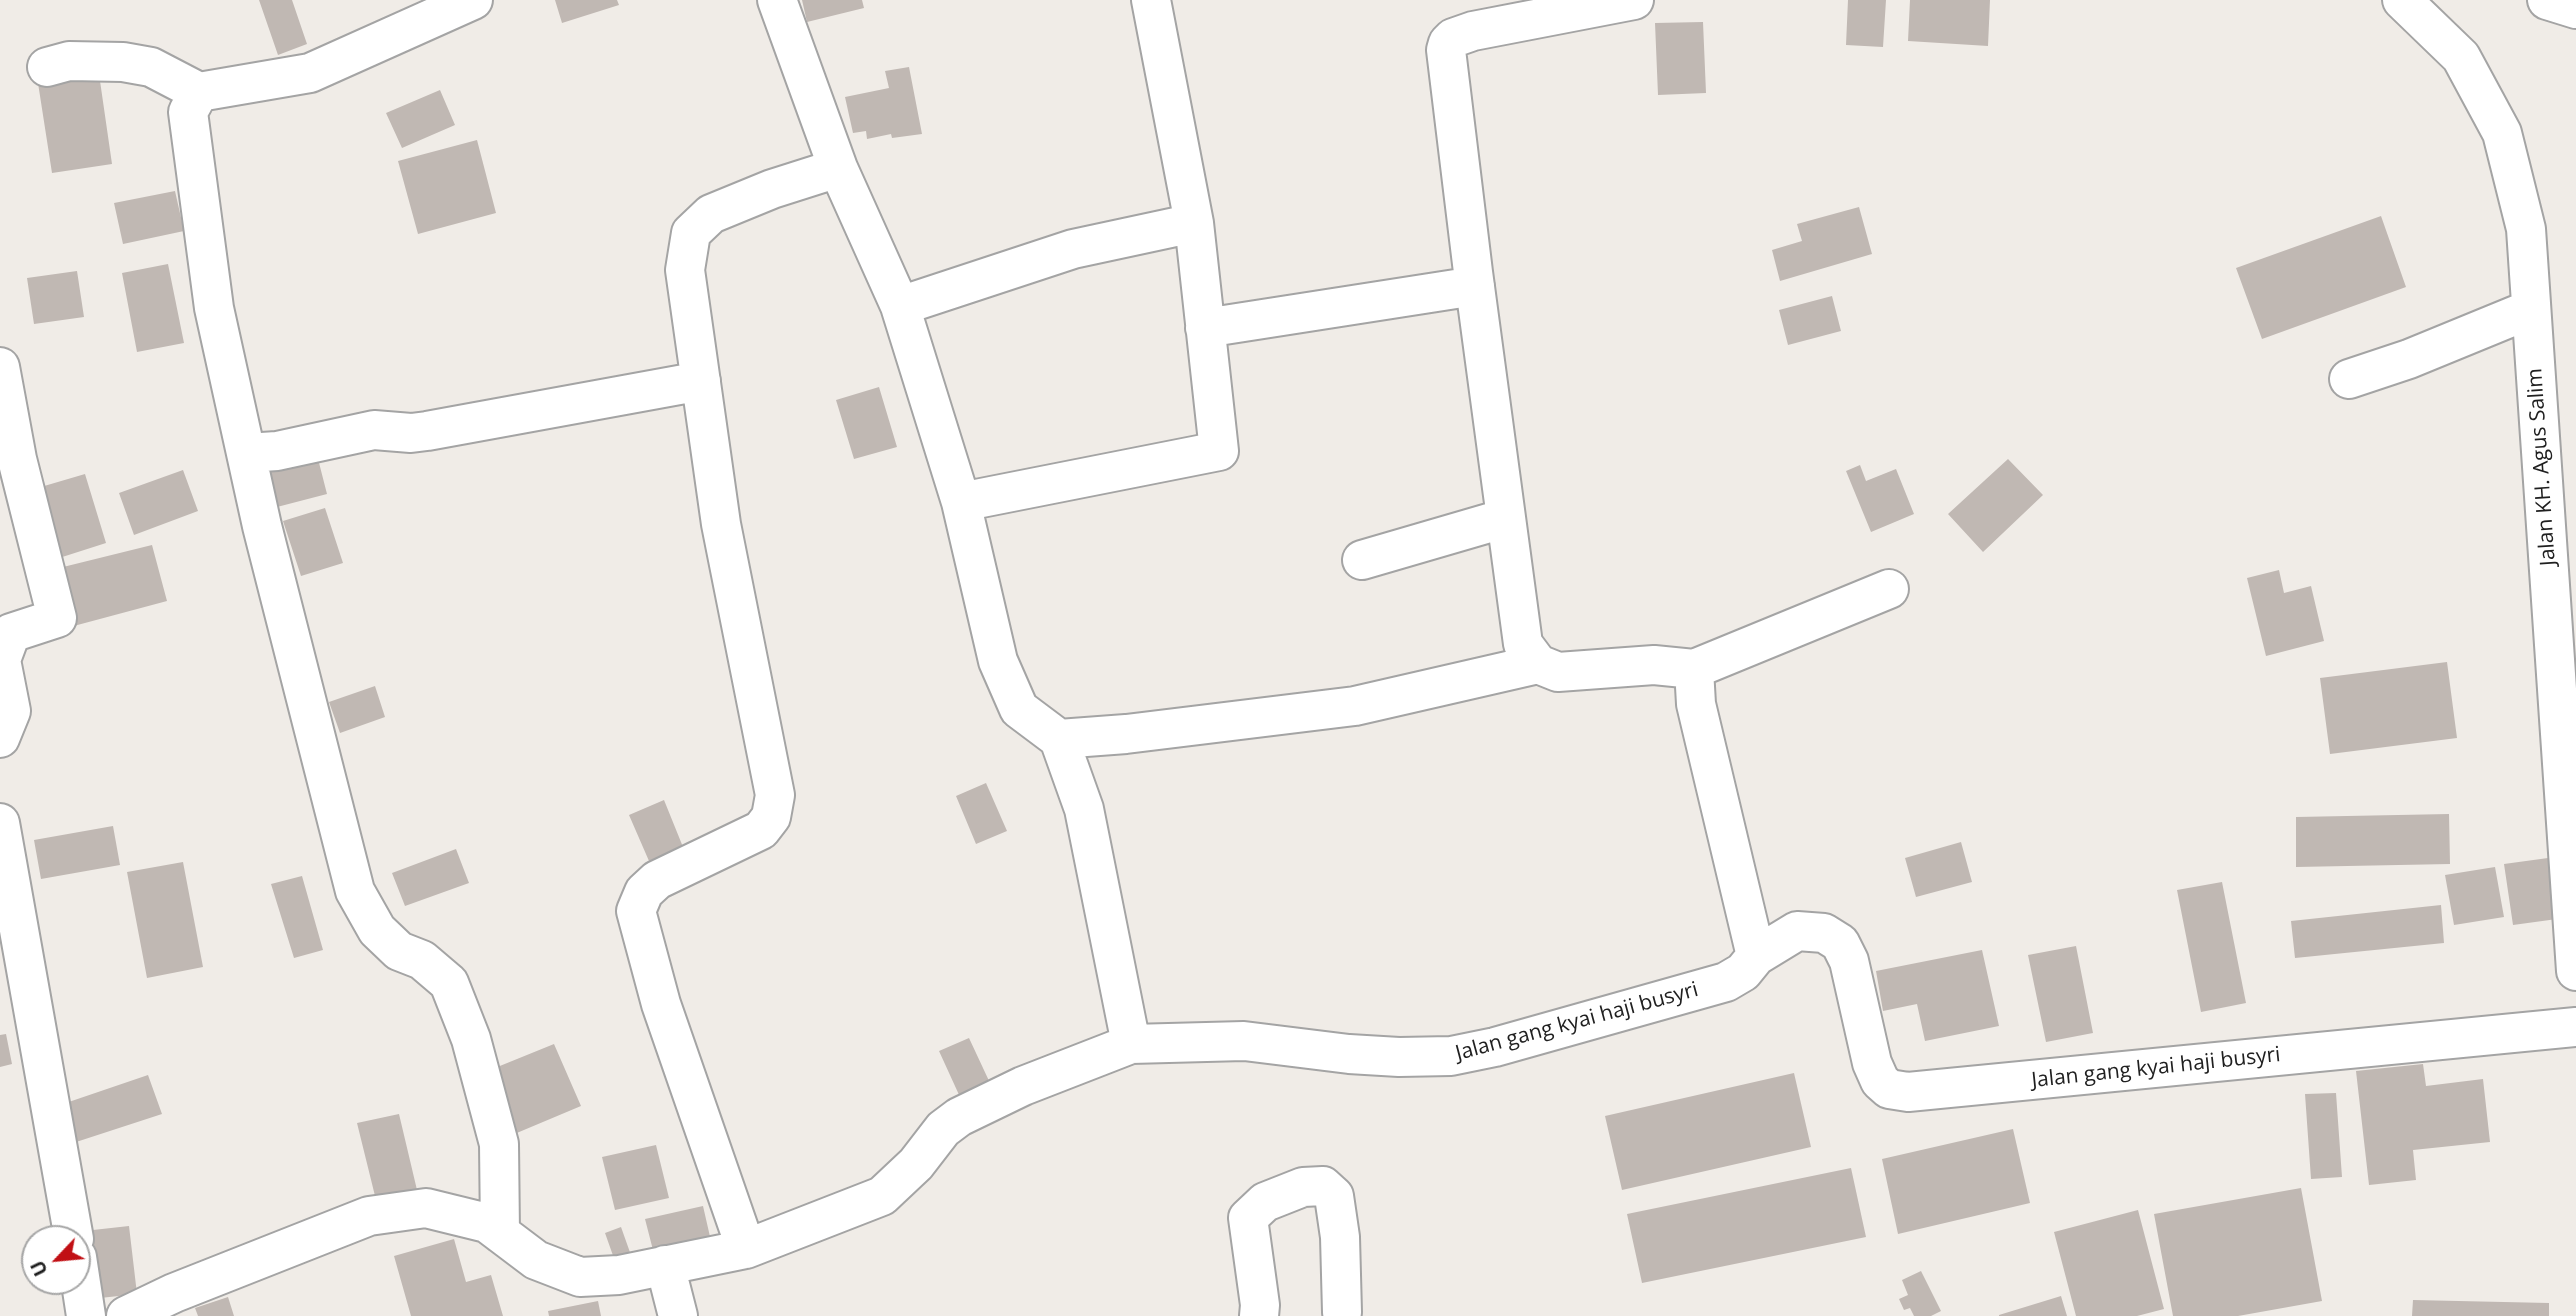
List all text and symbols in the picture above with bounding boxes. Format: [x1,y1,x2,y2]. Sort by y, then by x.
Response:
street label: Jalan KH. Agus Salim [2523,367,2561,567]
street label: Jalan gang kyai haji busyri [1453,977,1701,1067]
street label: Jalan gang kyai haji busyri [2030,1042,2282,1094]
north arrow [21,1225,91,1295]
text: U [24,1256,54,1280]

